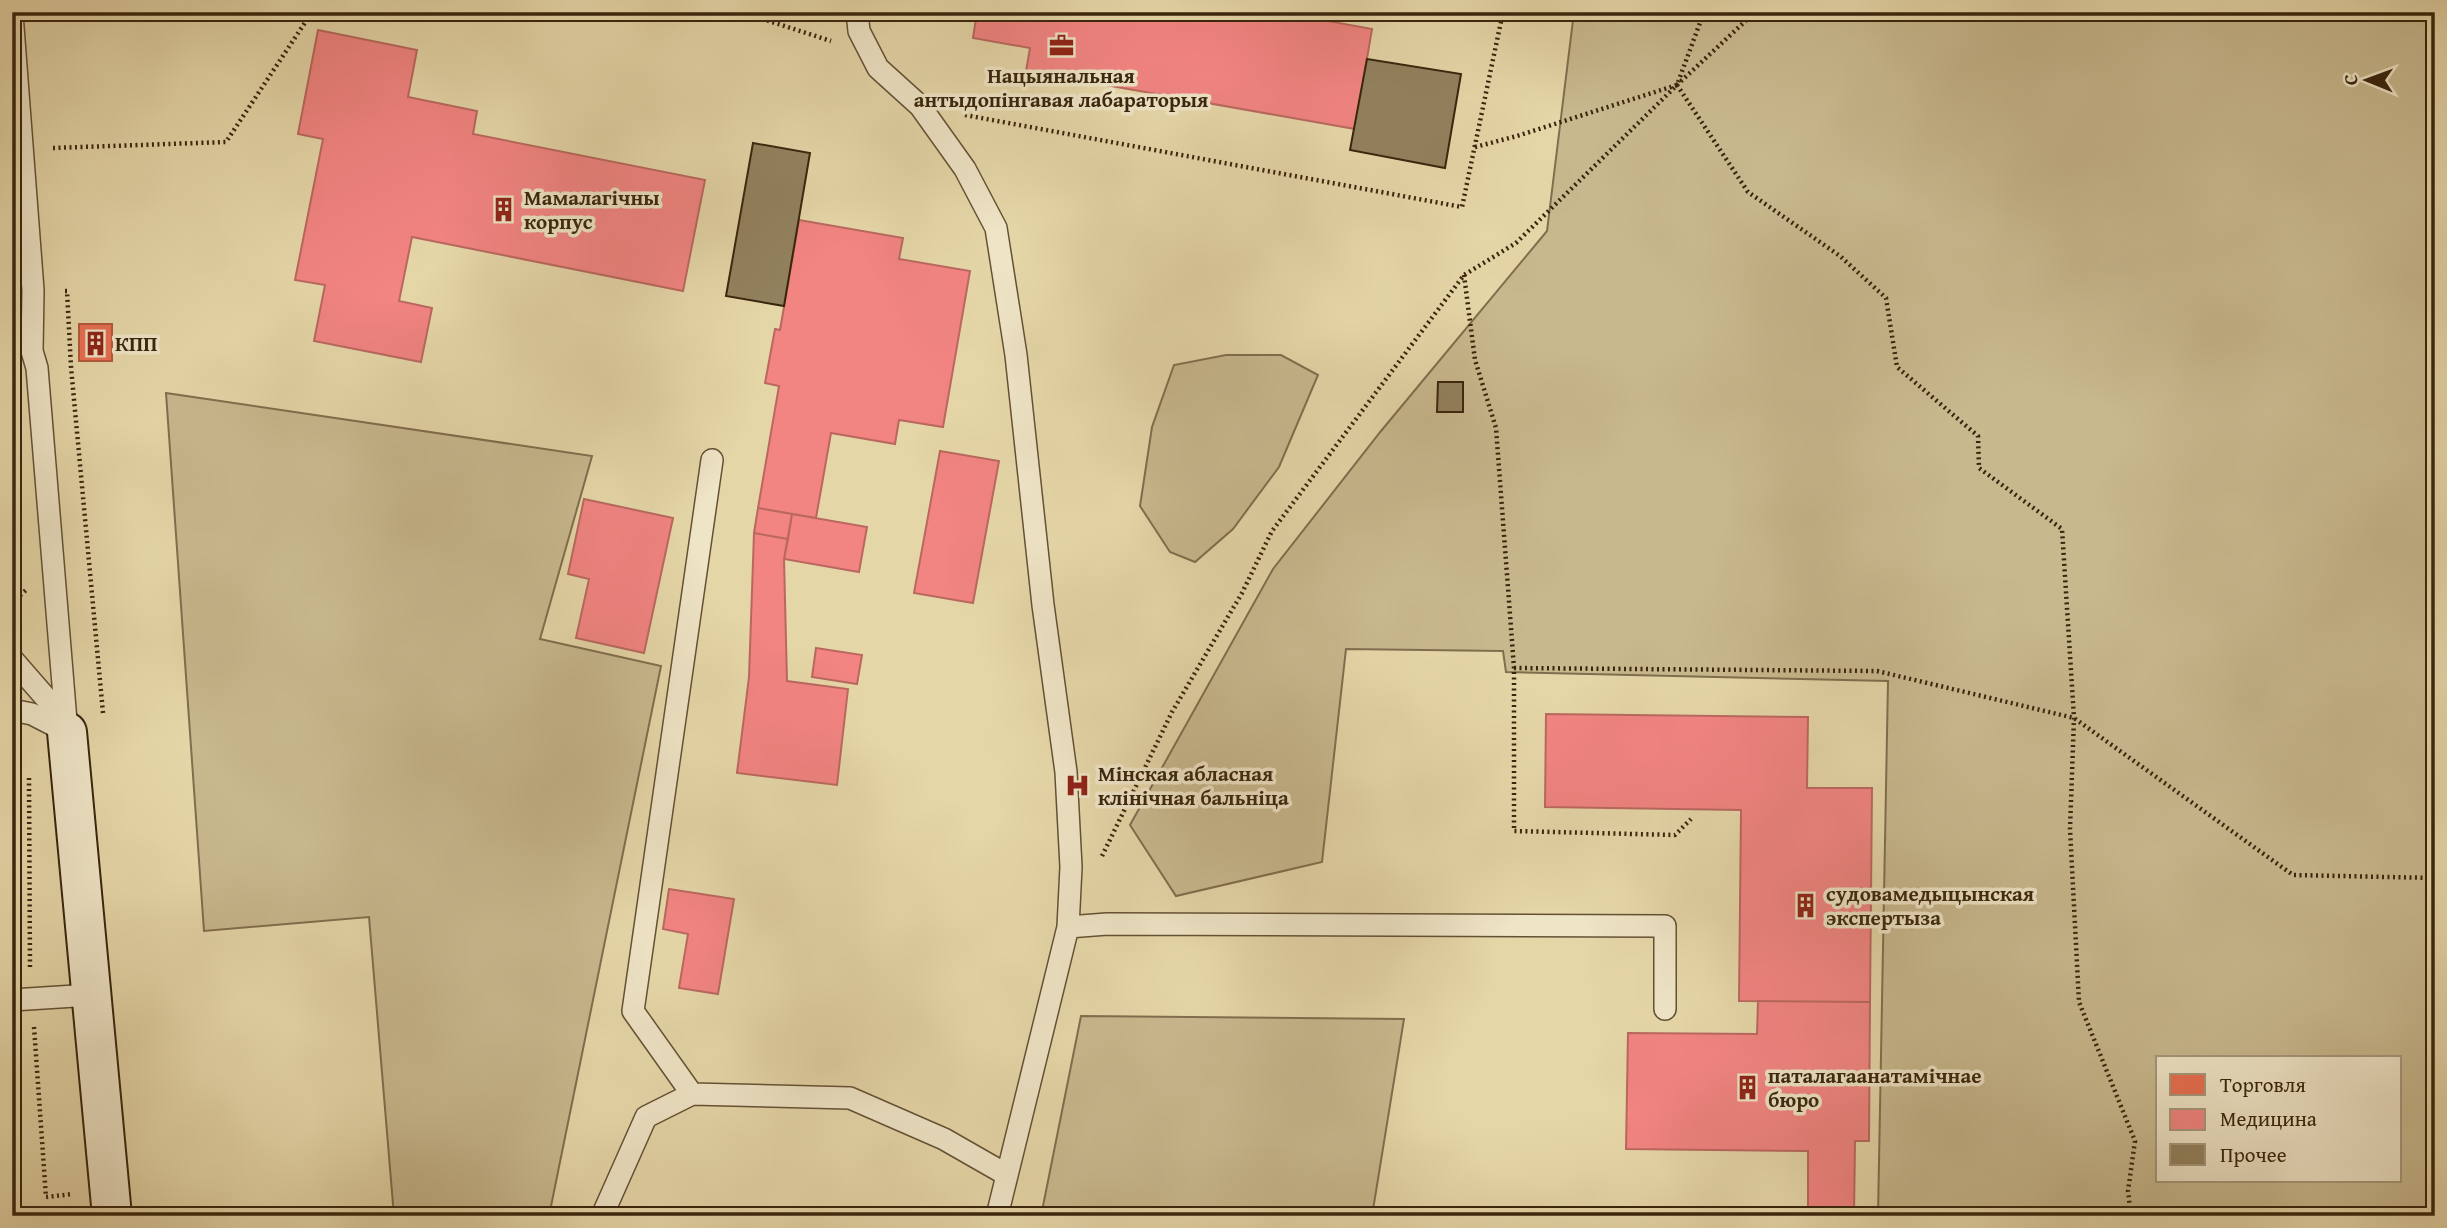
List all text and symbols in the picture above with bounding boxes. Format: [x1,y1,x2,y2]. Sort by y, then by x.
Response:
office icon: Нацыянальная антыдопінгавая лабараторыя [1047,32,1075,60]
north arrow [2332,46,2402,116]
place label: Нацыянальная антыдопінгавая лабараторыя [914,60,1208,115]
text: С [2336,74,2364,85]
place label: Мамалагічны корпус [524,182,660,237]
building icon: Мамалагічны корпус [490,195,518,223]
place label: КПП [115,328,157,359]
building icon: КПП [81,329,109,357]
place label: Мінская абласная клінічная бальніца [1098,758,1289,813]
hospital icon: Мінская абласная клінічная бальніца [1064,771,1092,799]
place label: судовамедыцынская экспертыза [1826,878,2034,933]
building icon: судовамедыцынская экспертыза [1792,891,1820,919]
legend [2156,1056,2402,1182]
place label: паталагаанатамічнае бюро [1768,1060,1982,1115]
text: Торговля [2220,1069,2306,1100]
building icon: паталагаанатамічнае бюро [1734,1073,1762,1101]
text: Медицина [2220,1103,2317,1134]
text: Прочее [2220,1139,2287,1170]

